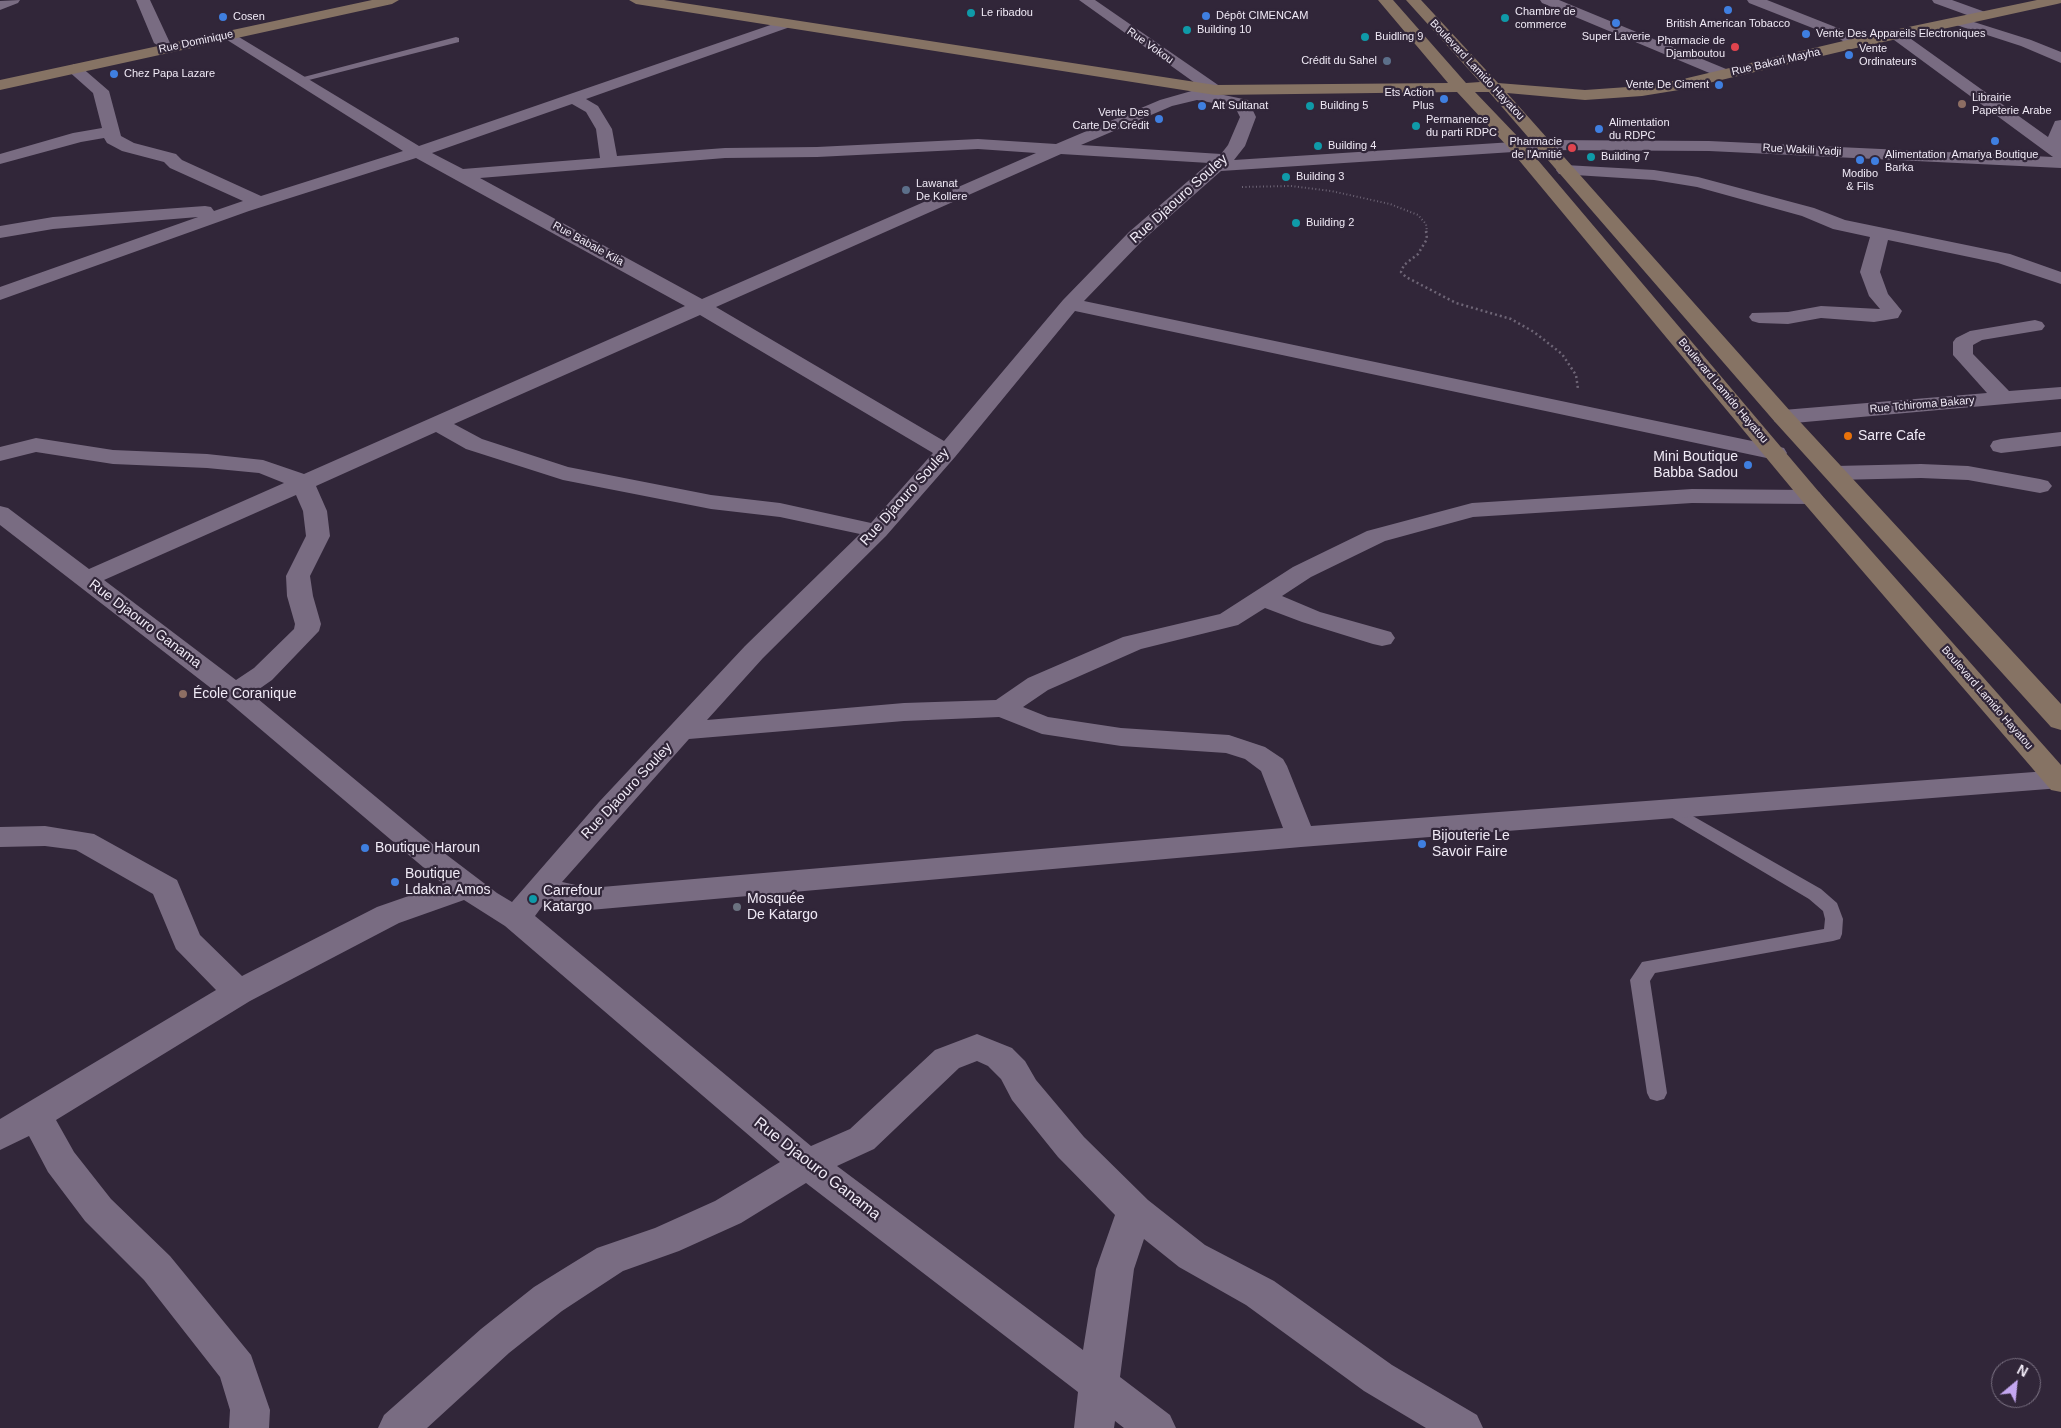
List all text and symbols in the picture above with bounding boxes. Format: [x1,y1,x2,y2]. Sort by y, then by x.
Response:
marker: British American Tobacco [1722,4,1734,16]
place label: Chambre de commerce [1515,5,1576,31]
place label: Le ribadou [981,6,1033,20]
marker: Le ribadou [965,7,977,19]
place label: Dépôt CIMENCAM [1216,9,1308,23]
place label: Cosen [233,10,265,24]
marker: Dépôt CIMENCAM [1200,10,1212,22]
marker: Cosen [217,11,229,23]
marker: Chambre de commerce [1499,12,1511,24]
street label: Boulevard Lamido Hayatou [1427,17,1527,123]
marker: Super Laverie [1610,17,1622,29]
place label: British American Tobacco [1666,17,1790,31]
place label: Building 10 [1197,23,1251,37]
marker: Building 10 [1181,24,1193,36]
street label: Rue Vokou [1124,25,1176,67]
place label: Vente Des Appareils Electroniques [1816,27,1985,41]
street label: Rue Dominique [158,28,234,56]
marker: Vente Des Appareils Electroniques [1800,28,1812,40]
place label: Buidling 9 [1375,30,1423,44]
place label: Super Laverie [1582,30,1650,44]
marker: Buidling 9 [1359,31,1371,43]
place label: Pharmacie de Djamboutou [1657,34,1725,60]
marker: Pharmacie de Djamboutou [1729,41,1741,53]
place label: Vente Ordinateurs [1859,42,1916,68]
street label: Rue Bakari Mayha [1730,45,1822,79]
marker: Vente Ordinateurs [1843,49,1855,61]
place label: Crédit du Sahel [1301,54,1377,68]
marker: Crédit du Sahel [1381,55,1393,67]
place label: Chez Papa Lazare [124,67,215,81]
marker: Chez Papa Lazare [108,68,120,80]
place label: Vente De Ciment [1626,78,1709,92]
marker: Vente De Ciment [1713,79,1725,91]
place label: Ets Action Plus [1384,86,1434,112]
place label: Librairie Papeterie Arabe [1972,91,2051,117]
marker: Ets Action Plus [1438,93,1450,105]
marker: Librairie Papeterie Arabe [1956,98,1968,110]
place label: Alt Sultanat [1212,99,1268,113]
place label: Building 5 [1320,99,1368,113]
marker: Alt Sultanat [1196,100,1208,112]
marker: Building 5 [1304,100,1316,112]
place label: Vente Des Carte De Crédit [1073,106,1149,132]
marker: Vente Des Carte De Crédit [1153,113,1165,125]
place label: Permanence du parti RDPC [1426,113,1497,139]
place label: Alimentation du RDPC [1609,116,1670,142]
marker: Permanence du parti RDPC [1410,120,1422,132]
marker: Alimentation du RDPC [1593,123,1605,135]
place label: Pharmacie de l'Amitié [1509,135,1562,161]
marker: Amariya Boutique [1989,135,2001,147]
place label: Building 4 [1328,139,1376,153]
marker: Building 4 [1312,140,1324,152]
street label: Rue Wakili Yadji [1762,141,1842,159]
marker: Pharmacie de l'Amitié [1566,142,1578,154]
place label: Alimentation Barka [1885,148,1946,174]
place label: Amariya Boutique [1952,148,2038,162]
place label: Building 7 [1601,150,1649,164]
street label: Rue Djaouro Souley [1127,151,1231,247]
marker: Building 7 [1585,151,1597,163]
marker: Modibo & Fils [1854,154,1866,166]
marker: Alimentation Barka [1869,155,1881,167]
place label: Modibo & Fils [1842,167,1878,193]
place label: Building 3 [1296,170,1344,184]
marker: Building 3 [1280,171,1292,183]
place label: Lawanat De Kollere [916,177,967,203]
marker: Lawanat De Kollere [900,184,912,196]
place label: Building 2 [1306,216,1354,230]
marker: Building 2 [1290,217,1302,229]
street label: Rue Babale Kila [550,219,626,269]
street label: Boulevard Lamido Hayatou [1675,336,1771,446]
street label: Rue Tchiroma Bakary [1869,394,1975,416]
place label: Sarre Cafe [1858,428,1926,444]
marker: Sarre Cafe [1842,430,1854,442]
street label: Rue Djaouro Souley [857,445,953,549]
place label: Mini Boutique Babba Sadou [1653,449,1738,482]
marker: Mini Boutique Babba Sadou [1742,459,1754,471]
street label: Rue Djaouro Ganama [86,576,204,672]
street label: Boulevard Lamido Hayatou [1938,644,2036,752]
place label: École Coranique [193,686,297,702]
marker: École Coranique [177,688,189,700]
street label: Rue Djaouro Souley [578,739,676,843]
place label: Bijouterie Le Savoir Faire [1432,828,1510,860]
marker: Bijouterie Le Savoir Faire [1416,838,1428,850]
place label: Boutique Haroun [375,840,480,856]
marker: Boutique Haroun [359,842,371,854]
place label: Boutique Ldakna Amos [405,866,491,899]
marker: Boutique Ldakna Amos [389,876,401,888]
place label: Carrefour Katargo [543,883,602,916]
place label: Mosquée De Katargo [747,891,818,924]
marker: Carrefour Katargo [527,893,539,905]
marker: Mosquée De Katargo [731,901,743,913]
street label: Rue Djaouro Ganama [750,1114,884,1224]
north arrow [1991,1358,2041,1408]
text: N [2014,1361,2031,1380]

